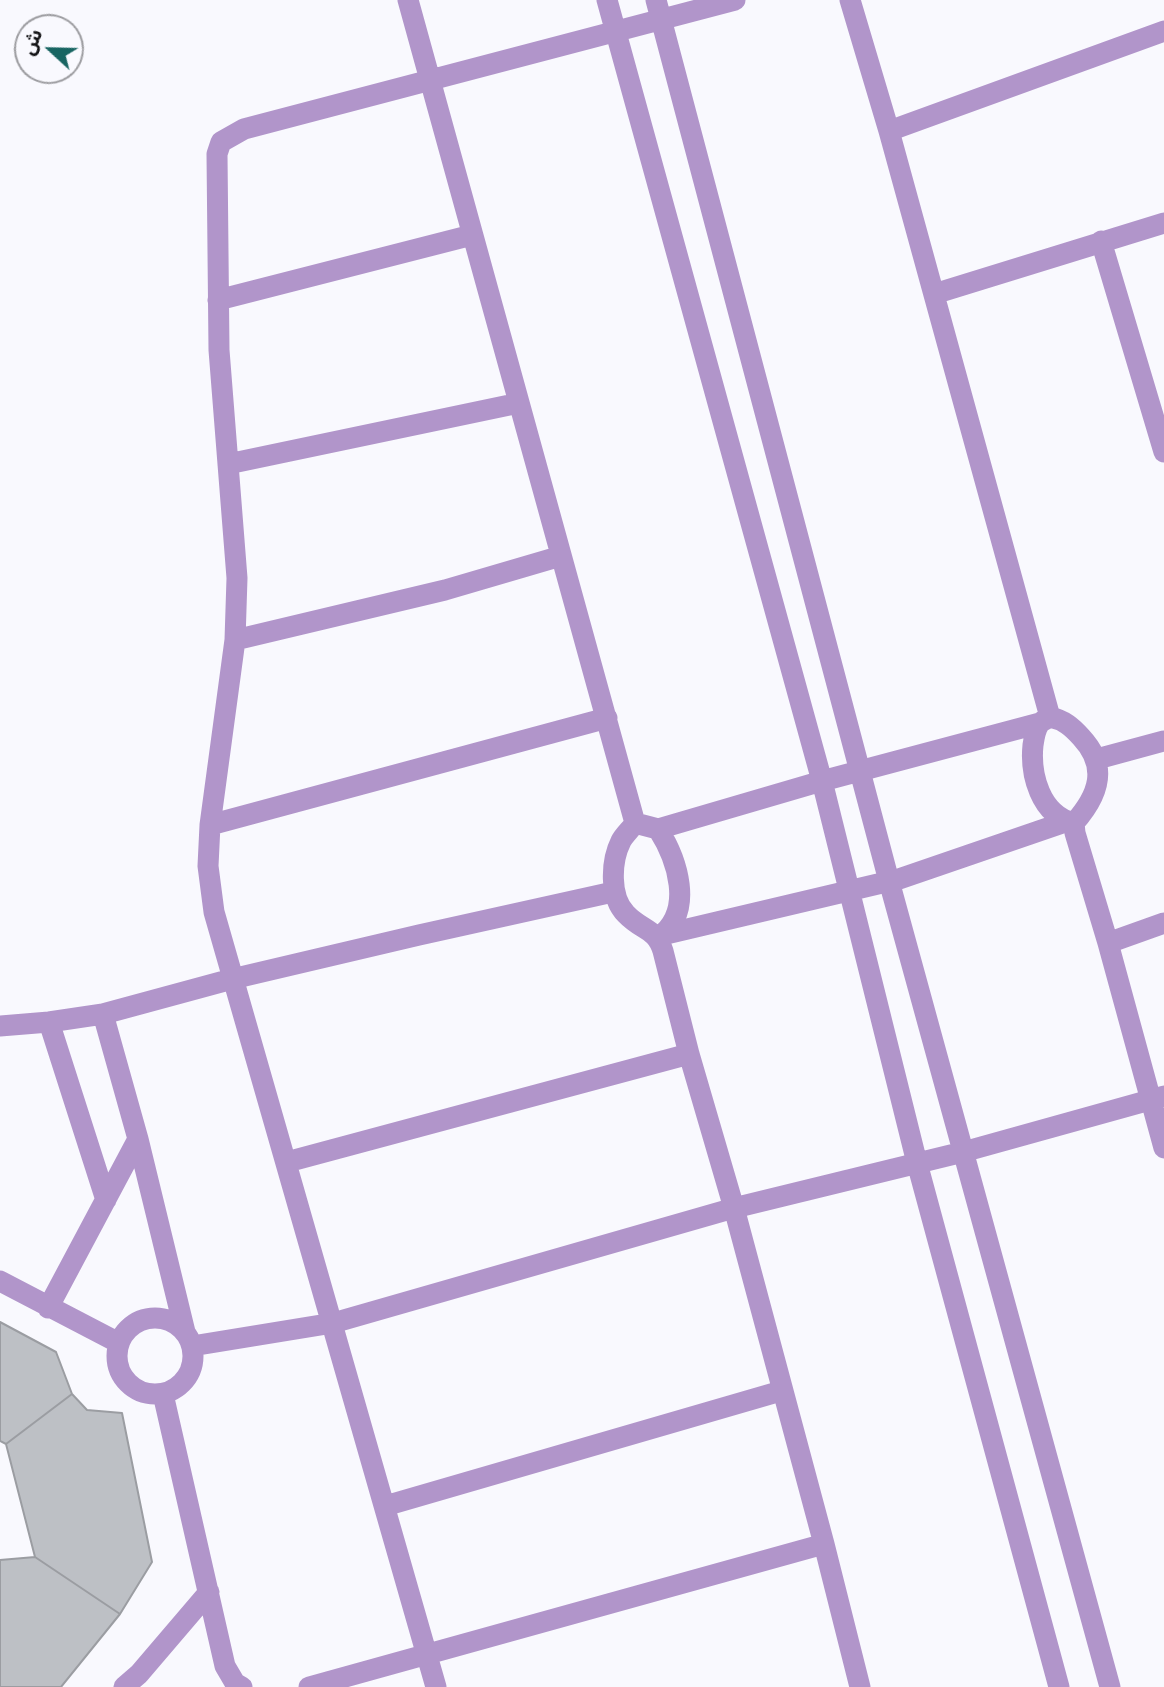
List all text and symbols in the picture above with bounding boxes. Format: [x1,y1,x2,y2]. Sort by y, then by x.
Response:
north arrow [14,14,84,84]
text: ش [15,25,47,58]

